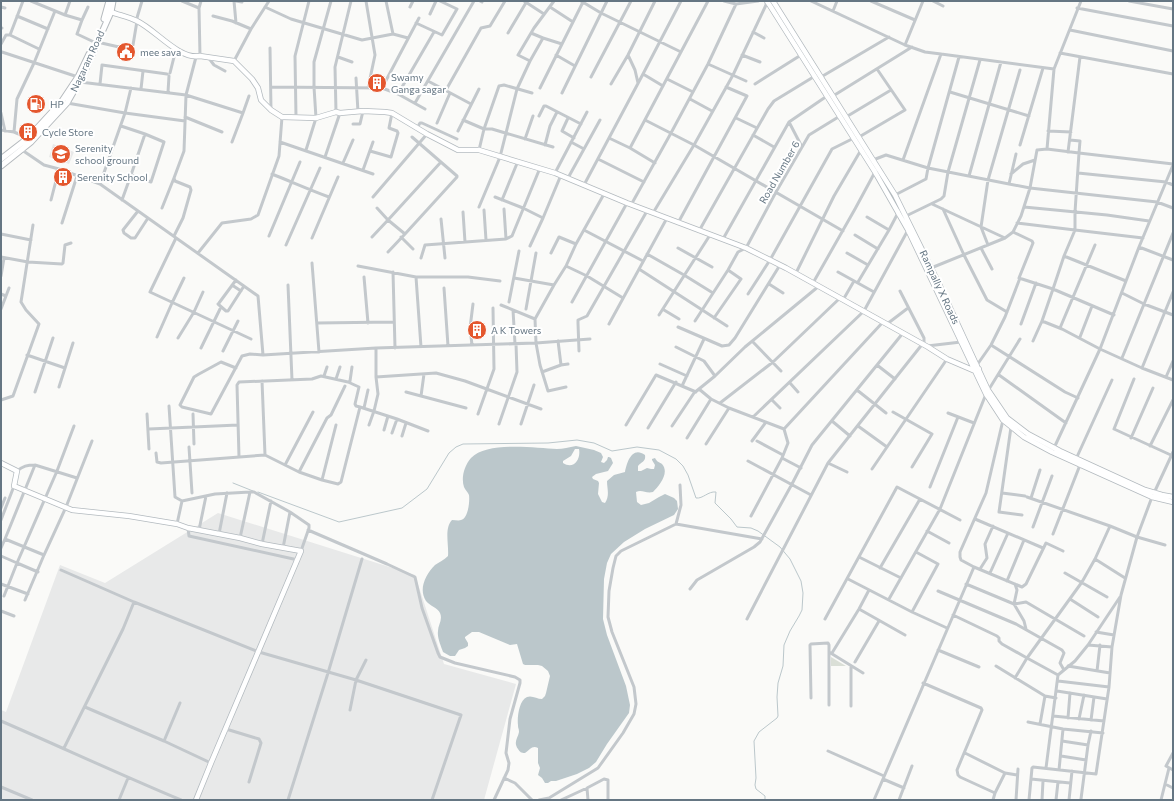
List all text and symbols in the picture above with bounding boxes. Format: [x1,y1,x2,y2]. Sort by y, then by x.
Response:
street label: Nagaram Road [68,28,107,94]
public building icon: mee sava [115,41,137,63]
place label: mee sava [140,46,181,58]
place label: Swamy Ganga sagar [391,71,446,95]
building icon: Swamy Ganga sagar [366,72,388,94]
fuel station icon: HP [25,93,47,115]
place label: HP [50,98,64,110]
building icon: Cycle Store [17,121,39,143]
place label: Cycle Store [42,126,93,138]
street label: Road Number 6 [756,139,802,205]
place label: Serenity school ground [75,142,139,166]
school or university icon: Serenity school ground [50,143,72,165]
building icon: Serenity School [52,166,74,188]
place label: Serenity School [77,171,148,183]
street label: Rampally X Roads [918,248,963,326]
building icon: A K Towers [466,319,488,341]
place label: A K Towers [491,324,542,336]

